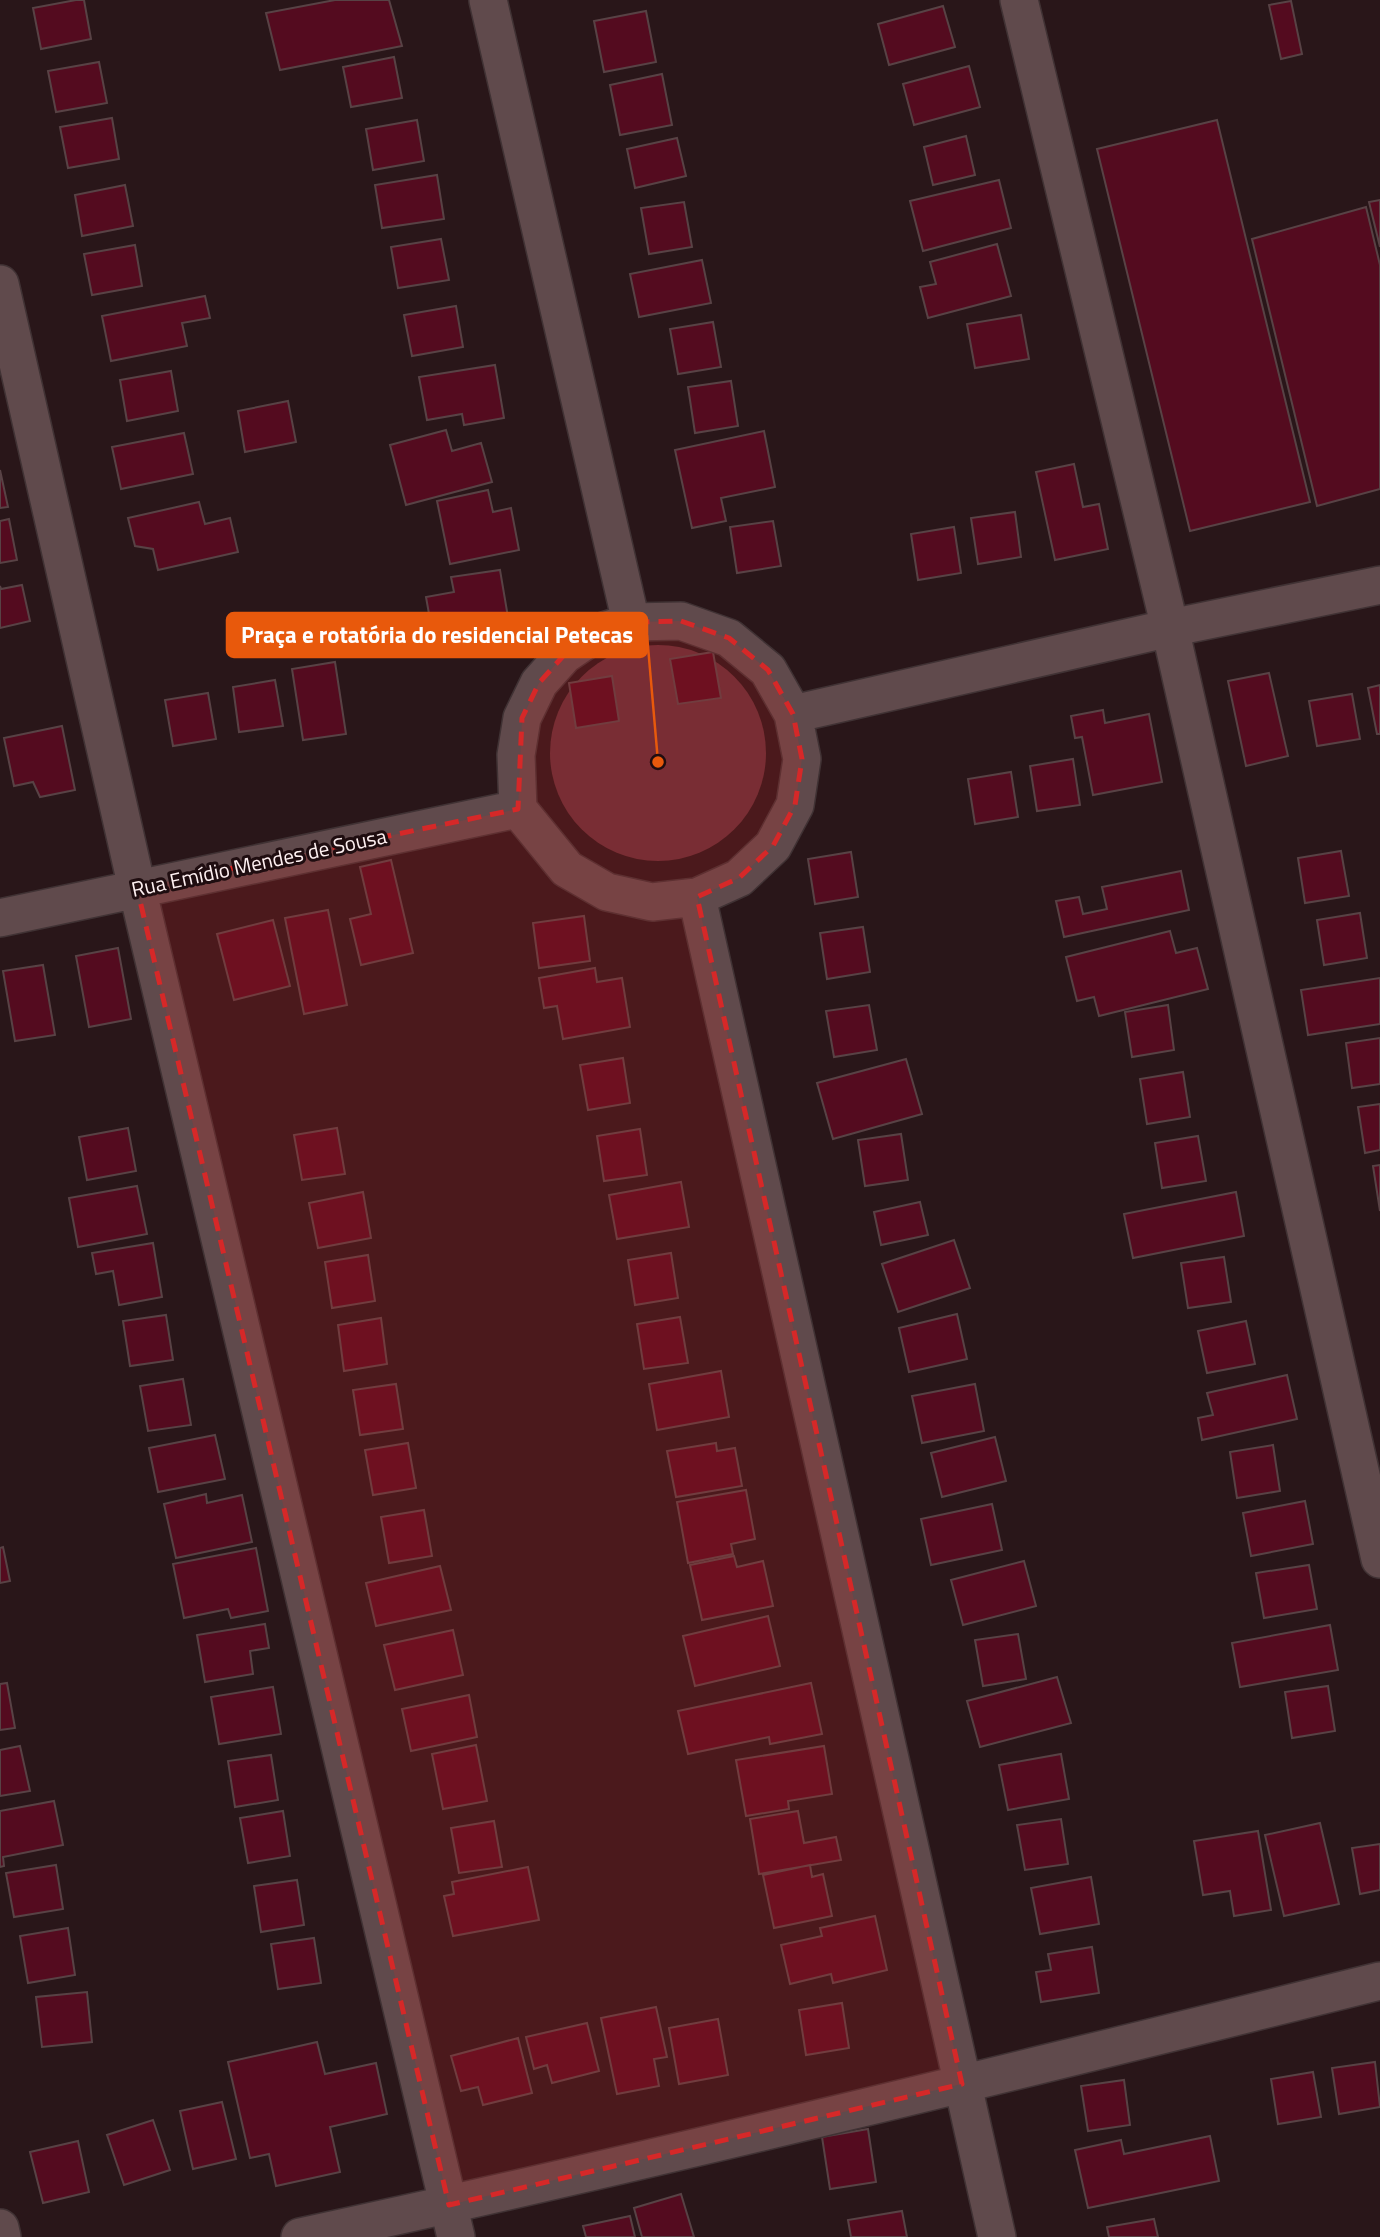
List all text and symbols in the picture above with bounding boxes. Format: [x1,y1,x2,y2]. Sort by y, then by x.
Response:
callout: Praça e rotatória do residencial Petecas [227,613,647,657]
text: Praça e rotatória do residencial Petecas [241,617,633,652]
street label: Rua Emídio Mendes de Sousa [128,819,390,905]

